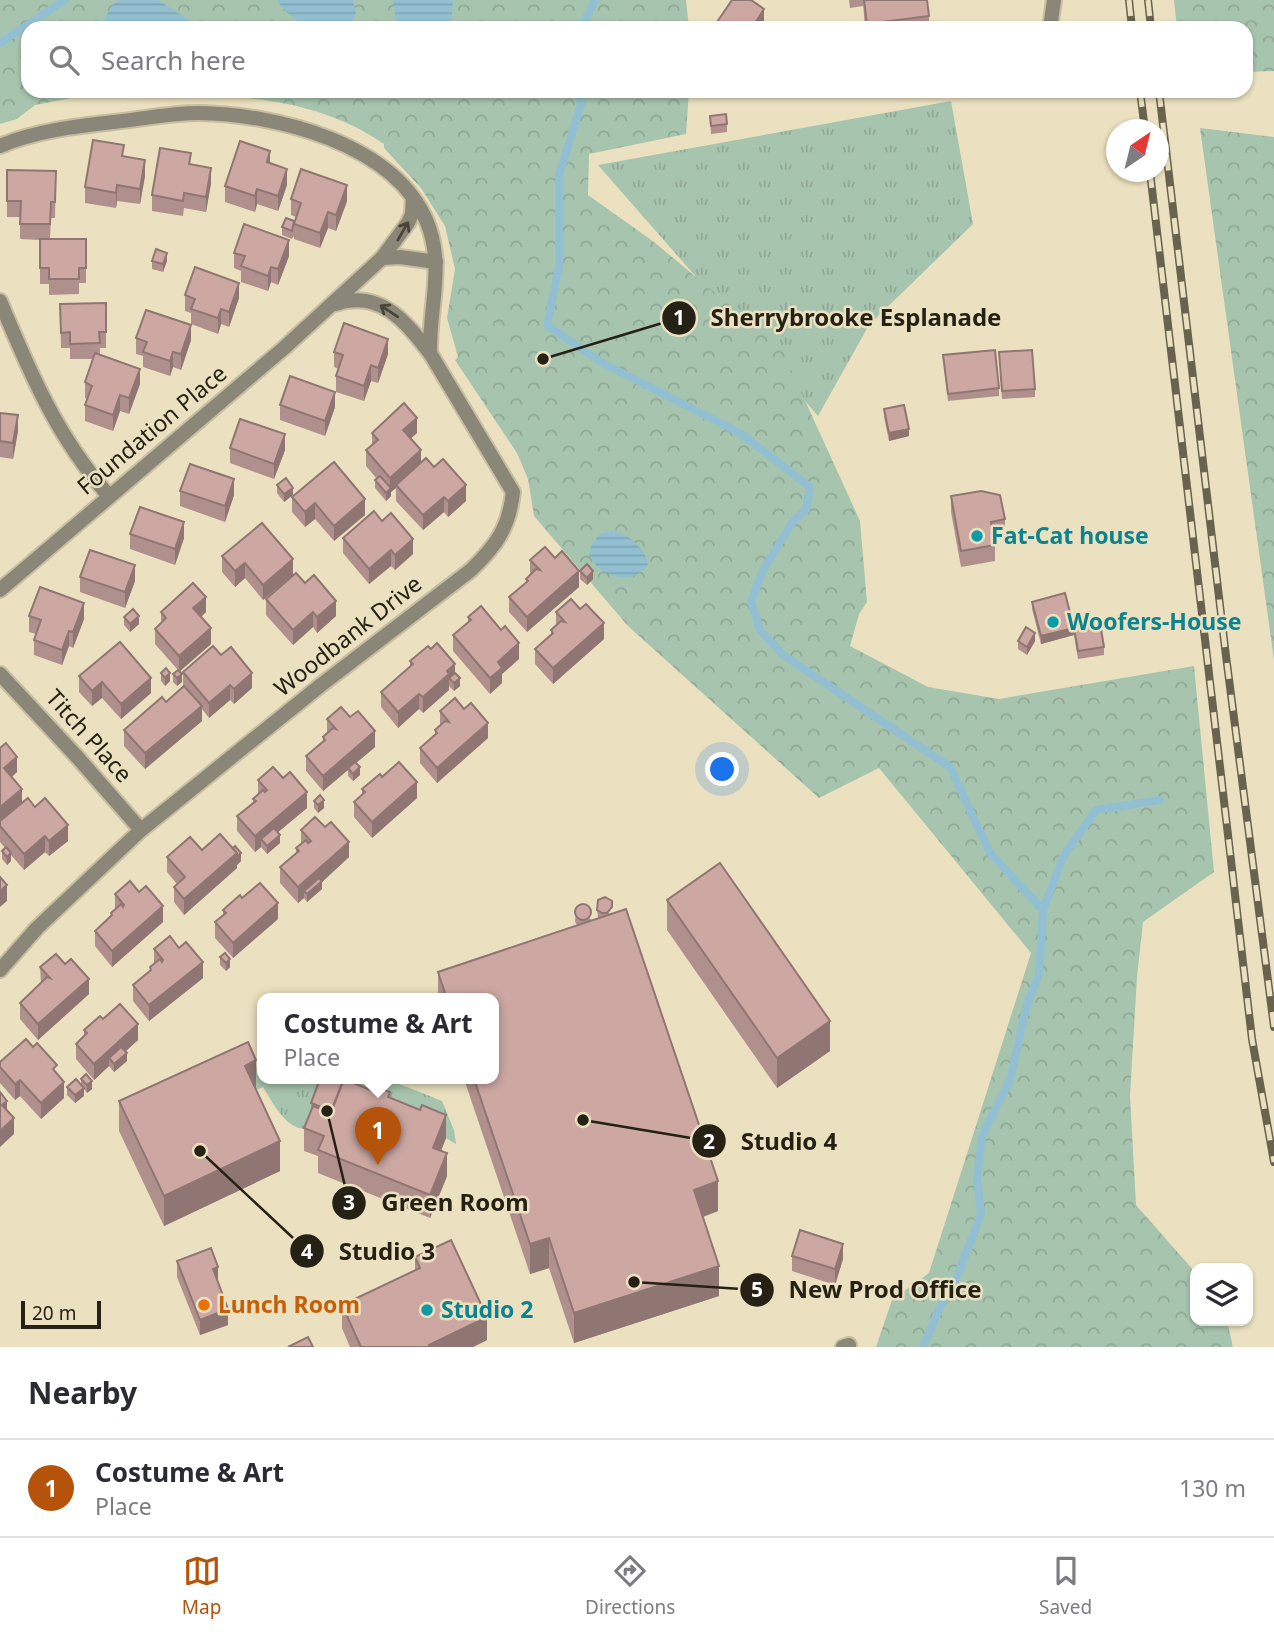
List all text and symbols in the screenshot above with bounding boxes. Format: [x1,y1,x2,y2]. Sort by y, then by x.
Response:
search box [21,21,1253,98]
icon: search [45,41,83,79]
text: Search here [101,42,246,78]
north arrow [1106,119,1169,182]
one-way arrow [396,221,410,241]
callout: Sherrybrooke Esplanade [661,295,1015,340]
text: Sherrybrooke Esplanade [711,300,1001,333]
text: 1 [673,303,685,331]
one-way arrow [380,304,399,318]
street label: Foundation Place [70,357,233,501]
place label: Fat-Cat house [991,519,1149,551]
marker: Fat-Cat house [969,528,985,544]
street label: Woodbank Drive [267,567,428,703]
place label: Woofers-House [1067,605,1242,637]
marker: Woofers-House [1045,614,1061,630]
street label: Titch Place [39,682,140,789]
your location [705,752,739,786]
popup [257,993,499,1084]
text: Costume & Art [284,1005,472,1041]
text: Place [284,1041,340,1073]
pin: 1 [355,1107,401,1165]
callout: Studio 4 [691,1119,851,1164]
text: Studio 4 [741,1124,838,1157]
text: 2 [703,1127,715,1155]
callout: Green Room [332,1180,542,1225]
text: Green Room [381,1185,529,1218]
text: 3 [343,1188,355,1216]
callout: Studio 3 [290,1229,449,1274]
text: Studio 3 [339,1234,435,1267]
text: 4 [301,1237,313,1265]
map controls [1190,1263,1253,1326]
button: layers [1190,1263,1253,1326]
callout: New Prod Office [739,1267,995,1312]
text: New Prod Office [788,1272,982,1305]
text: 5 [751,1275,763,1303]
place label: Lunch Room [218,1288,360,1320]
place label: Studio 2 [441,1293,534,1325]
marker: Lunch Room [196,1297,212,1313]
scale bar [21,1298,102,1330]
text: 20 m [32,1300,76,1326]
marker: Studio 2 [419,1302,435,1318]
text: Nearby [28,1372,137,1413]
text: Costume & Art [95,1454,284,1490]
text: 1 [44,1472,58,1504]
text: 130 m [1179,1472,1246,1504]
text: Place [95,1490,152,1522]
tab: Map [182,1552,221,1620]
tab: Directions [585,1552,675,1620]
tab: Saved [1039,1552,1092,1620]

